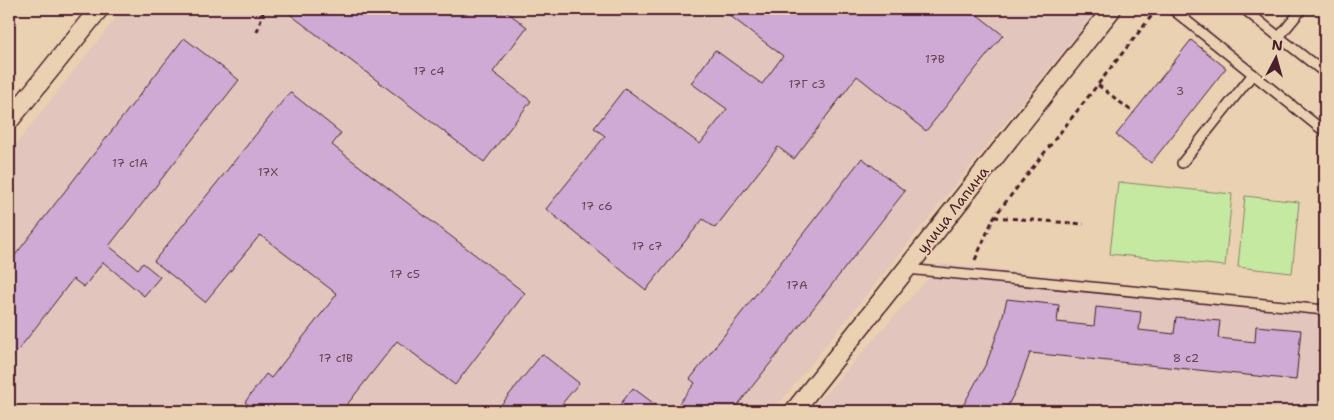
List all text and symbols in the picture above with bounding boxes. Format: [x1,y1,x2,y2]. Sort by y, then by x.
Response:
north arrow [1252,32,1302,82]
text: N [1271,36,1284,55]
house number: 17В [925,51,945,67]
house number: 17 с4 [413,63,445,79]
house number: 17Г с3 [788,76,826,92]
house number: 3 [1176,83,1184,99]
house number: 17 с1А [112,155,148,171]
street label: улица Лапина [913,162,994,258]
house number: 17Х [258,164,279,180]
house number: 17 с6 [581,198,613,214]
house number: 17 с7 [632,238,662,254]
house number: 17 с5 [390,266,420,282]
house number: 17А [786,277,808,293]
house number: 17 с1В [319,350,353,366]
house number: 8 с2 [1173,350,1199,366]

